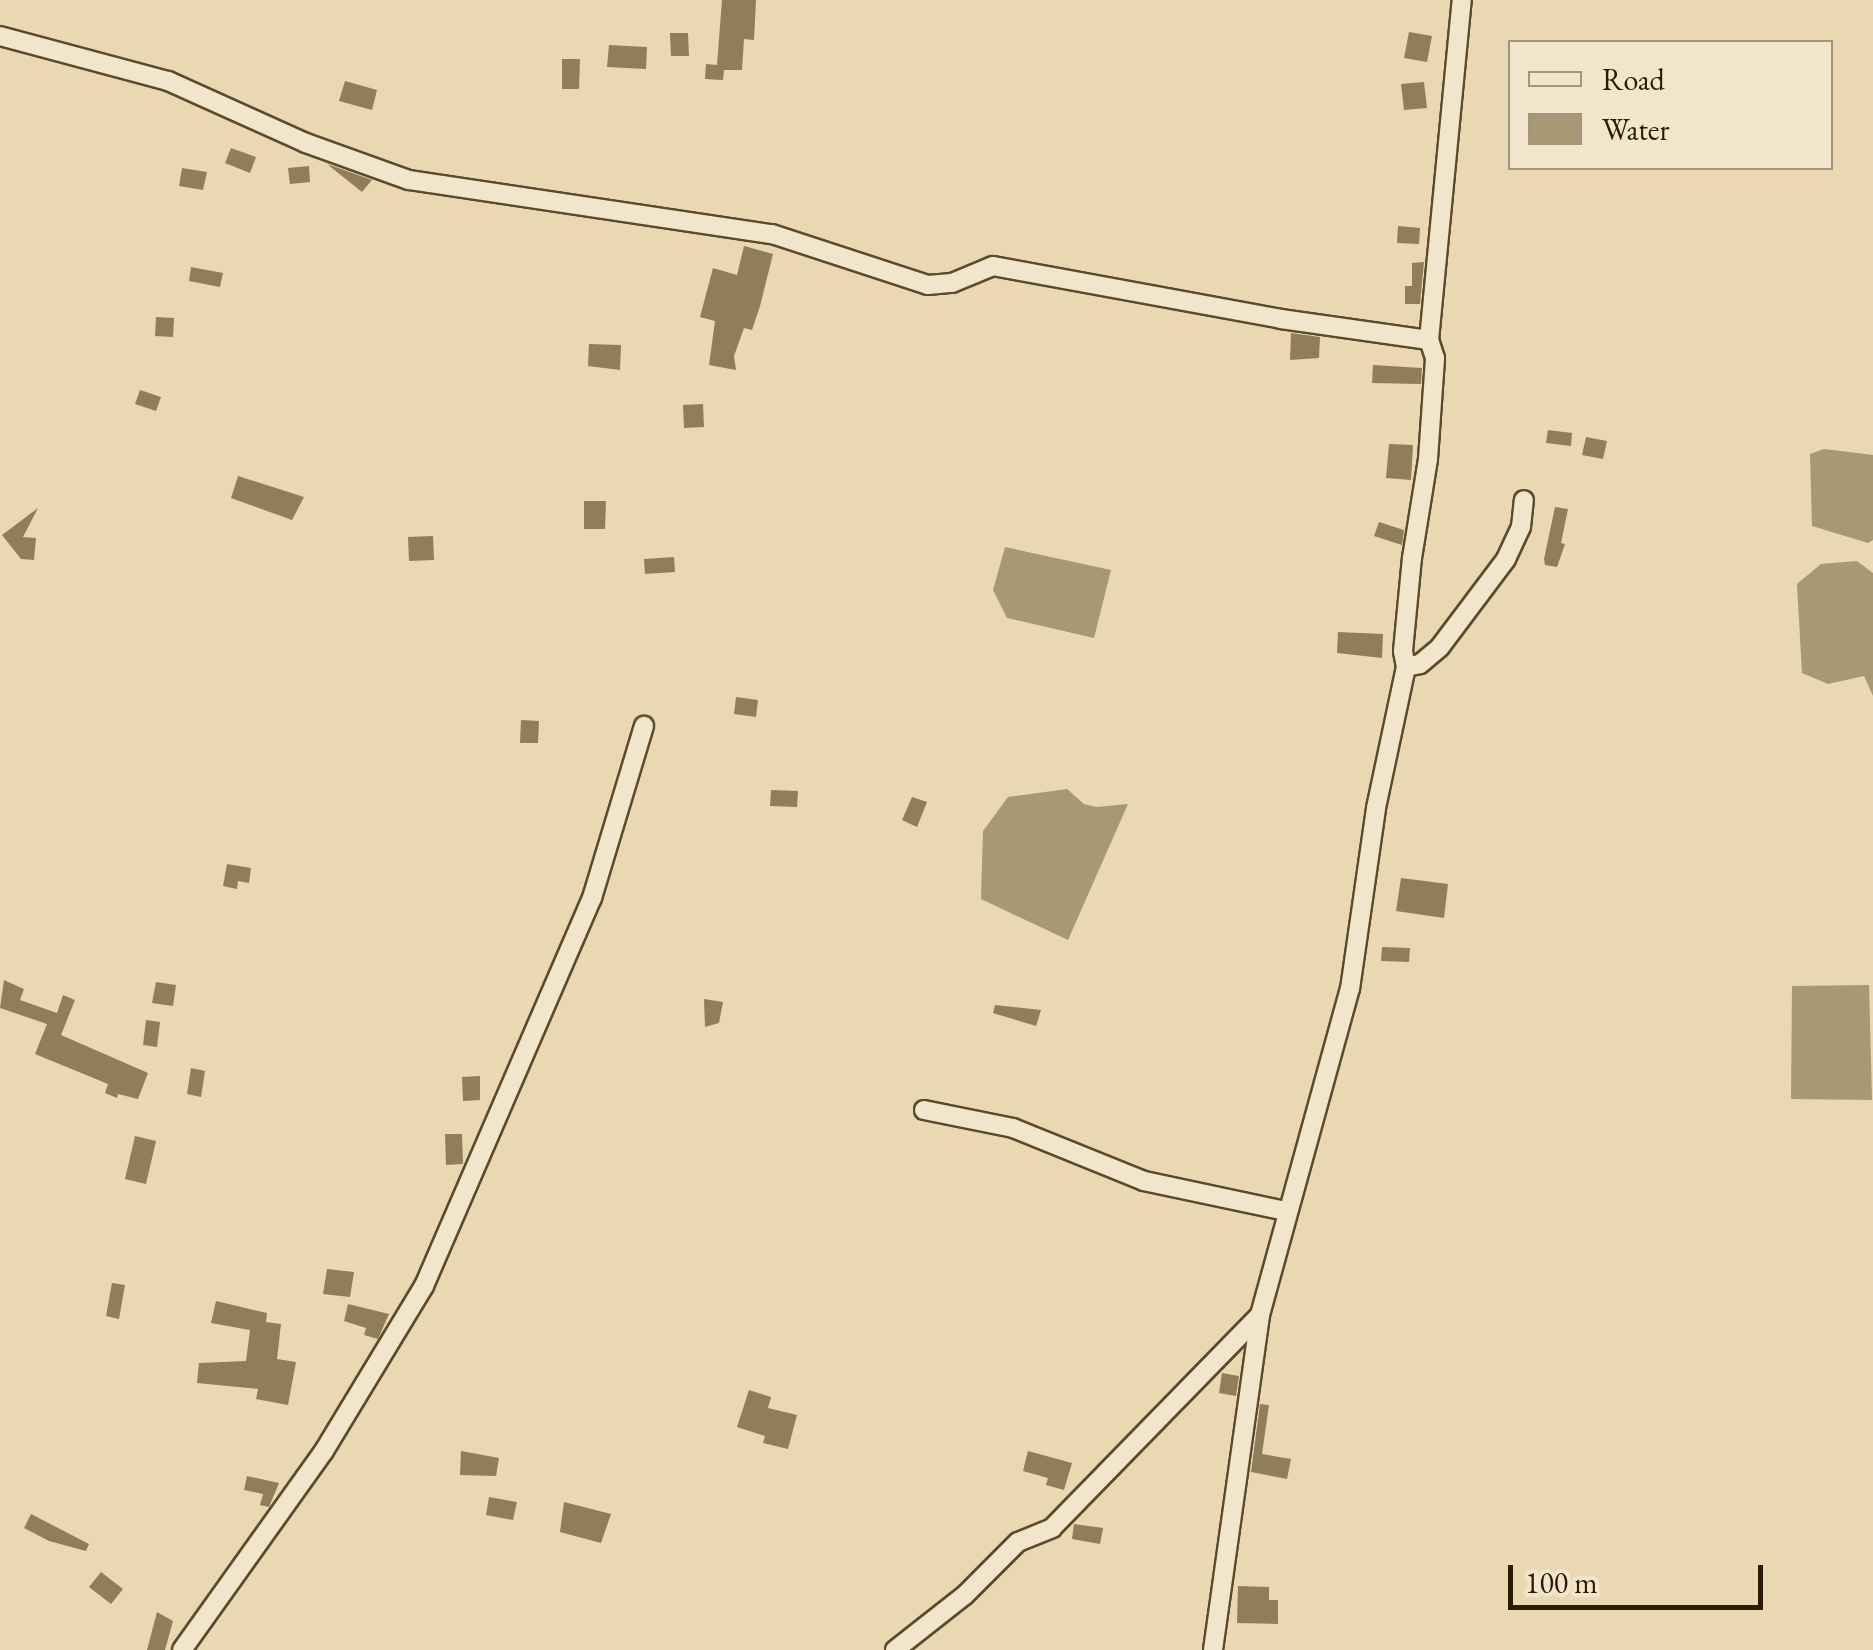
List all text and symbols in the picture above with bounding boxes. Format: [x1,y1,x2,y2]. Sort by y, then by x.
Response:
legend [1508,40,1833,170]
text: Road [1602,60,1665,99]
text: Water [1602,110,1670,149]
scale bar [1513,1545,1768,1607]
text: 100 m [1525,1563,1598,1602]

